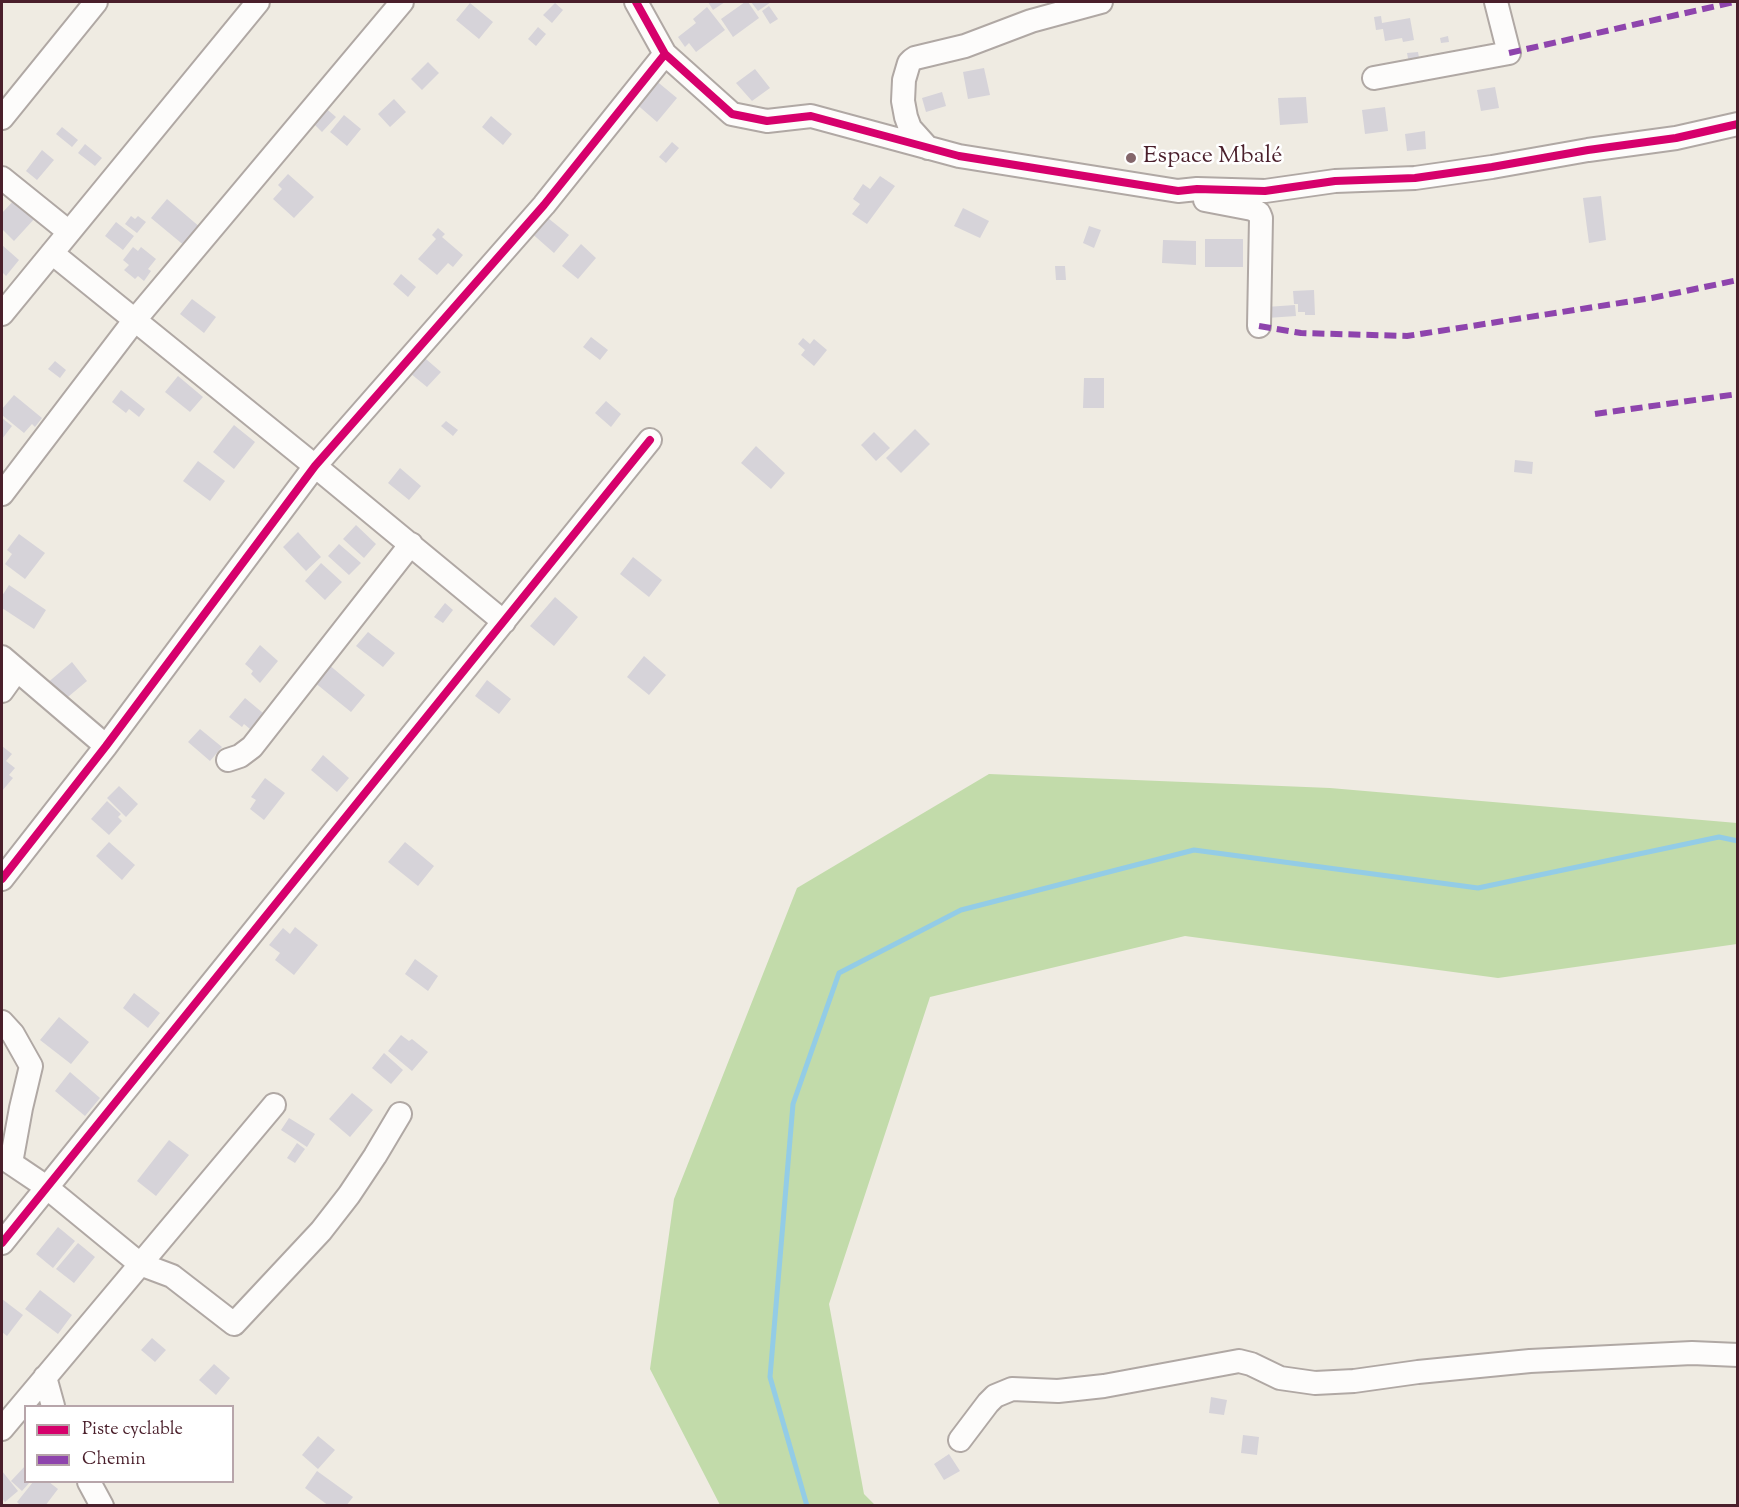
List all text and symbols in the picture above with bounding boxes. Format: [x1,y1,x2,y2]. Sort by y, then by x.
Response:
place label: Espace Mbalé [1143,144,1282,172]
marker: Espace Mbalé [1124,151,1138,165]
legend [24,1405,234,1483]
text: Piste cyclable [82,1417,183,1443]
text: Chemin [82,1447,146,1473]

